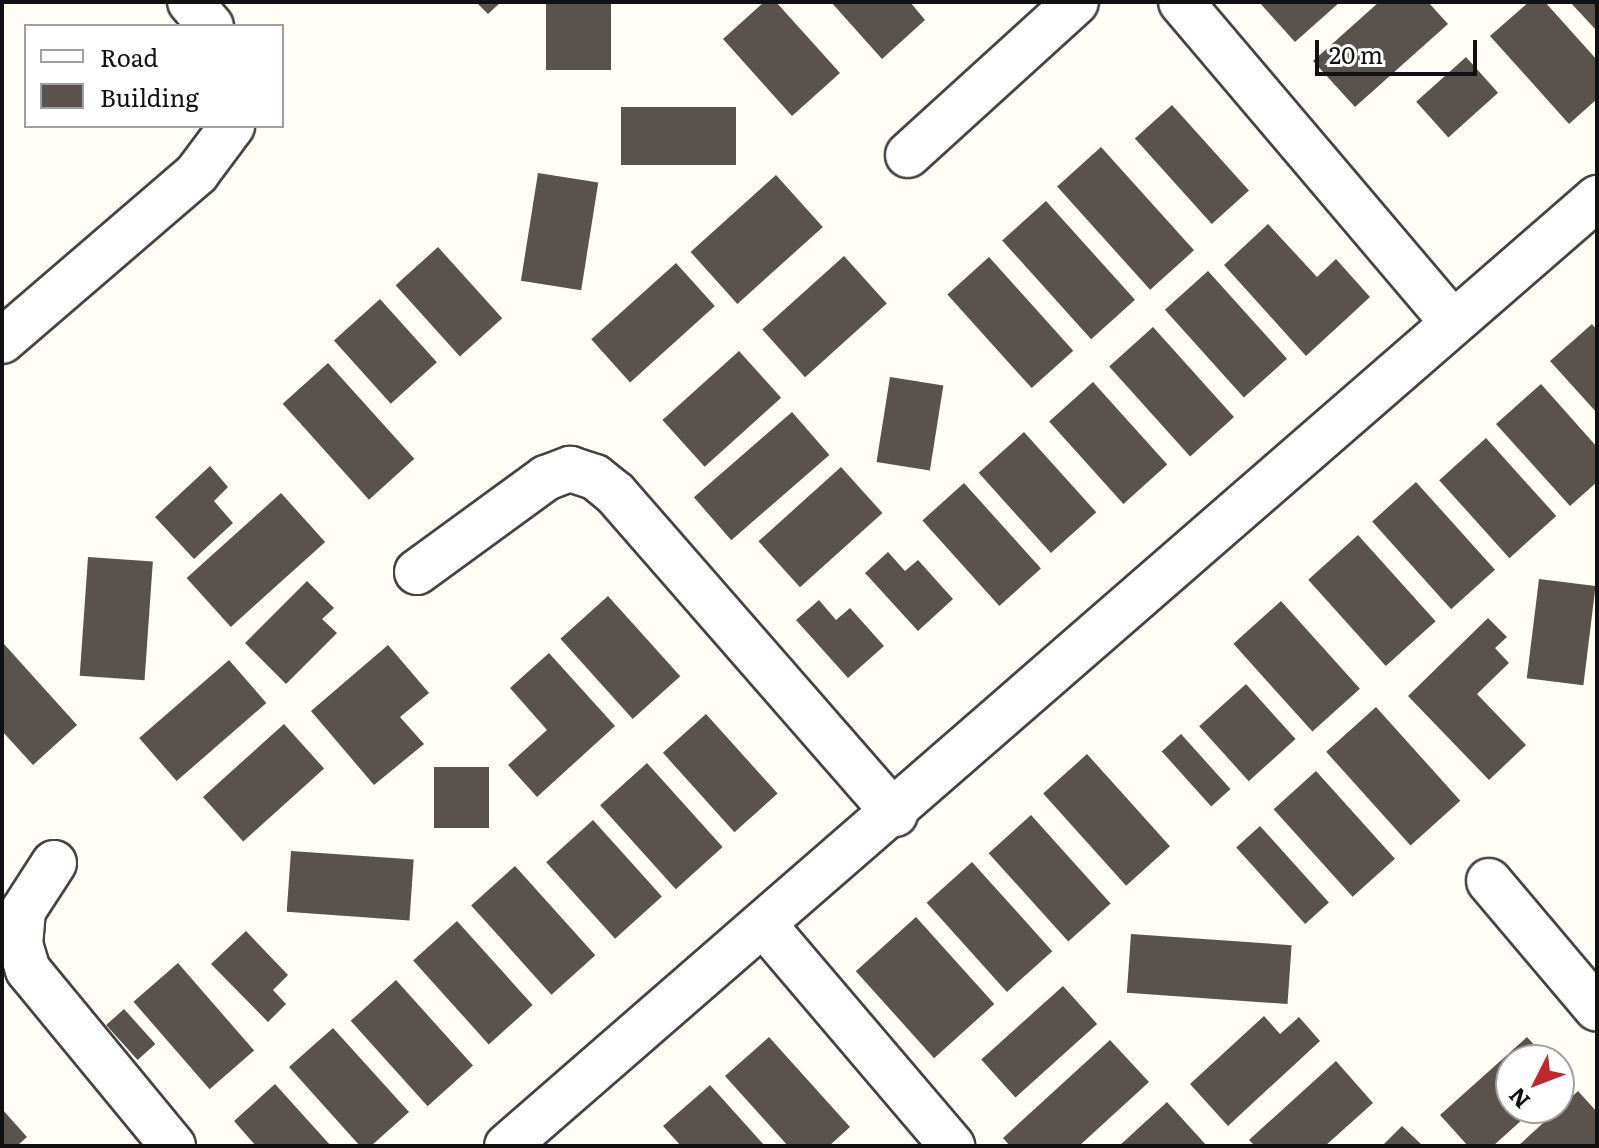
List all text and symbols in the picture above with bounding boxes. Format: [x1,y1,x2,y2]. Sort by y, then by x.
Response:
legend [24,24,284,128]
scale bar [1319,24,1481,74]
text: 20 m [1329,36,1383,71]
text: Road [100,39,158,74]
text: Building [100,79,199,114]
north arrow [1495,1044,1575,1124]
text: N [1500,1081,1537,1117]

